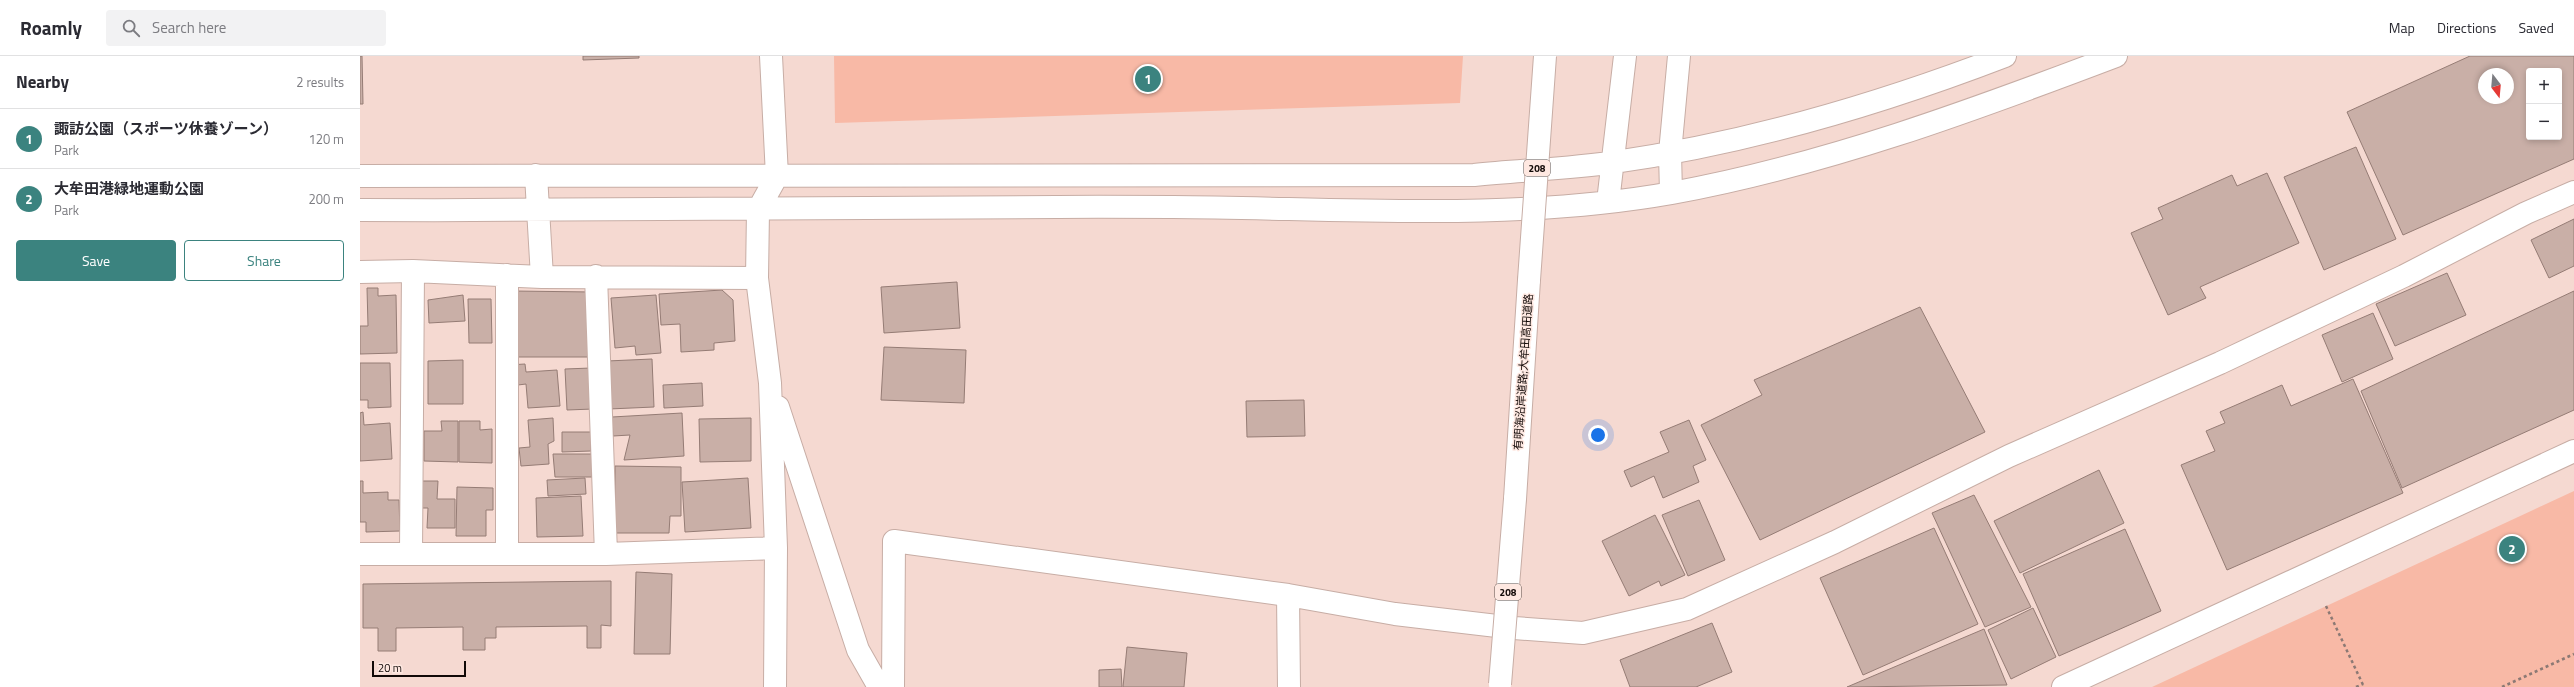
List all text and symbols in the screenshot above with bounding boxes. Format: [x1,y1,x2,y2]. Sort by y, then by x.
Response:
search box [106,10,386,46]
text: Roamly [20,13,82,42]
text: Search here [152,16,226,39]
icon: search [120,17,142,39]
text: Map [2389,17,2415,38]
text: Directions [2437,17,2496,38]
text: Saved [2518,17,2554,38]
pin: 1 [1135,64,1161,94]
north arrow [2478,68,2514,104]
map controls [2526,68,2562,140]
button: + [2526,68,2562,104]
text: Nearby [16,69,69,95]
text: 2 results [296,72,344,92]
button: − [2526,104,2562,140]
text: 諏訪公園（スポーツ休養ゾーン） [54,117,278,140]
text: 1 [25,129,33,149]
text: 120 m [308,129,344,149]
text: Park [54,140,79,160]
road number: 208 [1524,160,1550,176]
text: 大牟田港緑地運動公園 [54,177,204,200]
text: 2 [25,189,33,209]
text: 200 m [308,189,344,209]
text: Park [54,200,79,220]
button: Save [16,240,176,281]
button: Share [184,240,344,281]
street label: 有明海沿岸道路;大牟田高田道路 [1510,293,1536,451]
your location [1588,425,1608,445]
pin: 2 [2499,534,2525,564]
road number: 208 [1495,584,1521,600]
scale bar [372,659,466,678]
text: 20 m [378,660,402,676]

